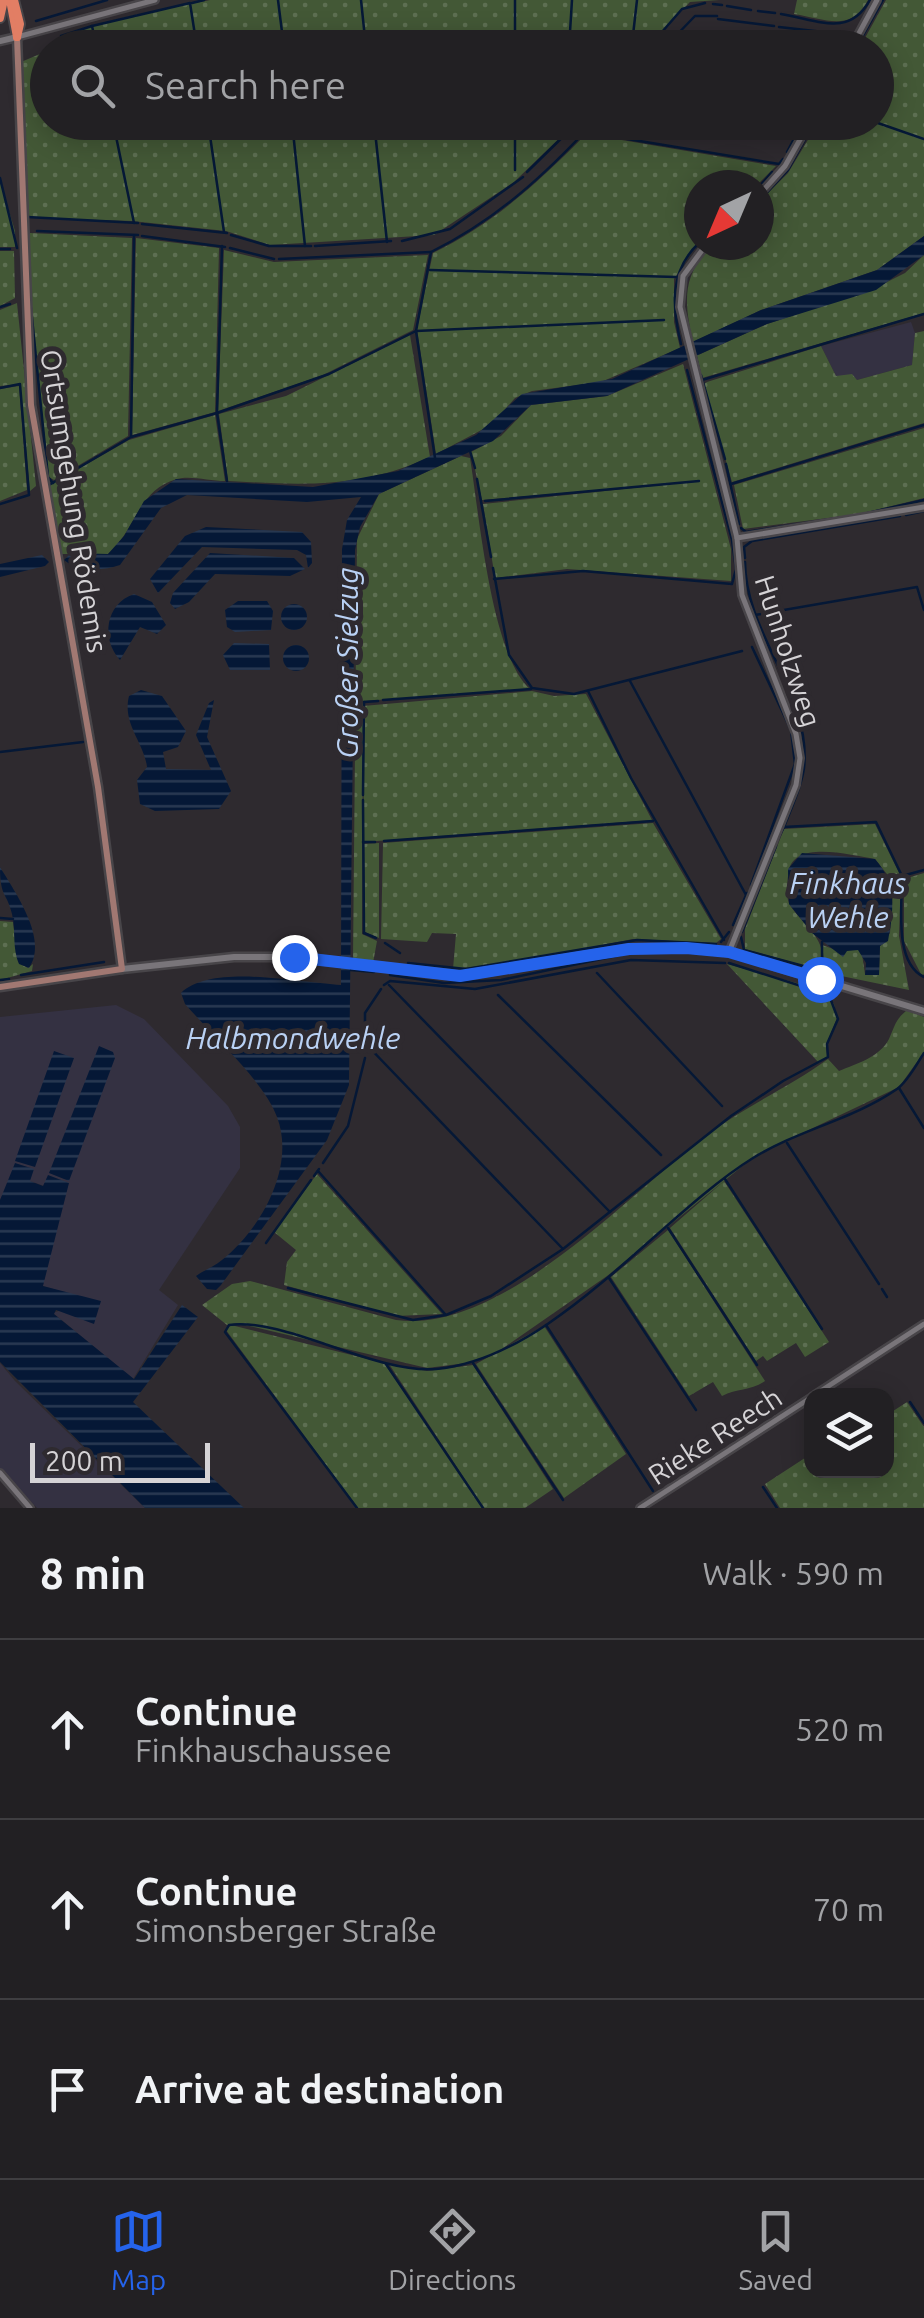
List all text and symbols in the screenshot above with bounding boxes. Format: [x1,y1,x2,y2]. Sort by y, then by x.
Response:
search box [30,30,894,140]
icon: search [65,58,120,113]
text: Search here [145,64,346,106]
north arrow [684,170,774,260]
street label: Ortsumgehung Rödemis [35,347,114,655]
water label: Großer Sielzug [330,567,364,759]
street label: Hunholzweg [749,571,828,731]
water label: Finkhaus Wehle [790,866,907,934]
route end [272,935,318,981]
route start [798,957,844,1003]
water label: Halbmondwehle [186,1021,400,1055]
street label: Rieke Reech [642,1381,787,1490]
map controls [804,1388,894,1478]
button: layers [804,1388,894,1478]
scale bar [30,1438,210,1482]
text: 200 m [45,1445,123,1476]
text: 8 min [40,1550,146,1597]
text: Walk · 590 m [702,1555,884,1591]
text: Continue [135,1690,297,1732]
icon: ahead [40,1702,95,1757]
text: 520 m [795,1711,884,1747]
text: Finkhauschaussee [135,1732,392,1768]
text: Continue [135,1870,297,1912]
icon: ahead [40,1882,95,1937]
text: 70 m [813,1891,884,1927]
text: Simonsberger Straße [135,1912,437,1948]
icon: arrive [40,2062,95,2117]
text: Arrive at destination [135,2068,504,2110]
tab: Map [111,2204,166,2295]
tab: Directions [388,2204,516,2295]
tab: Saved [738,2204,813,2295]

